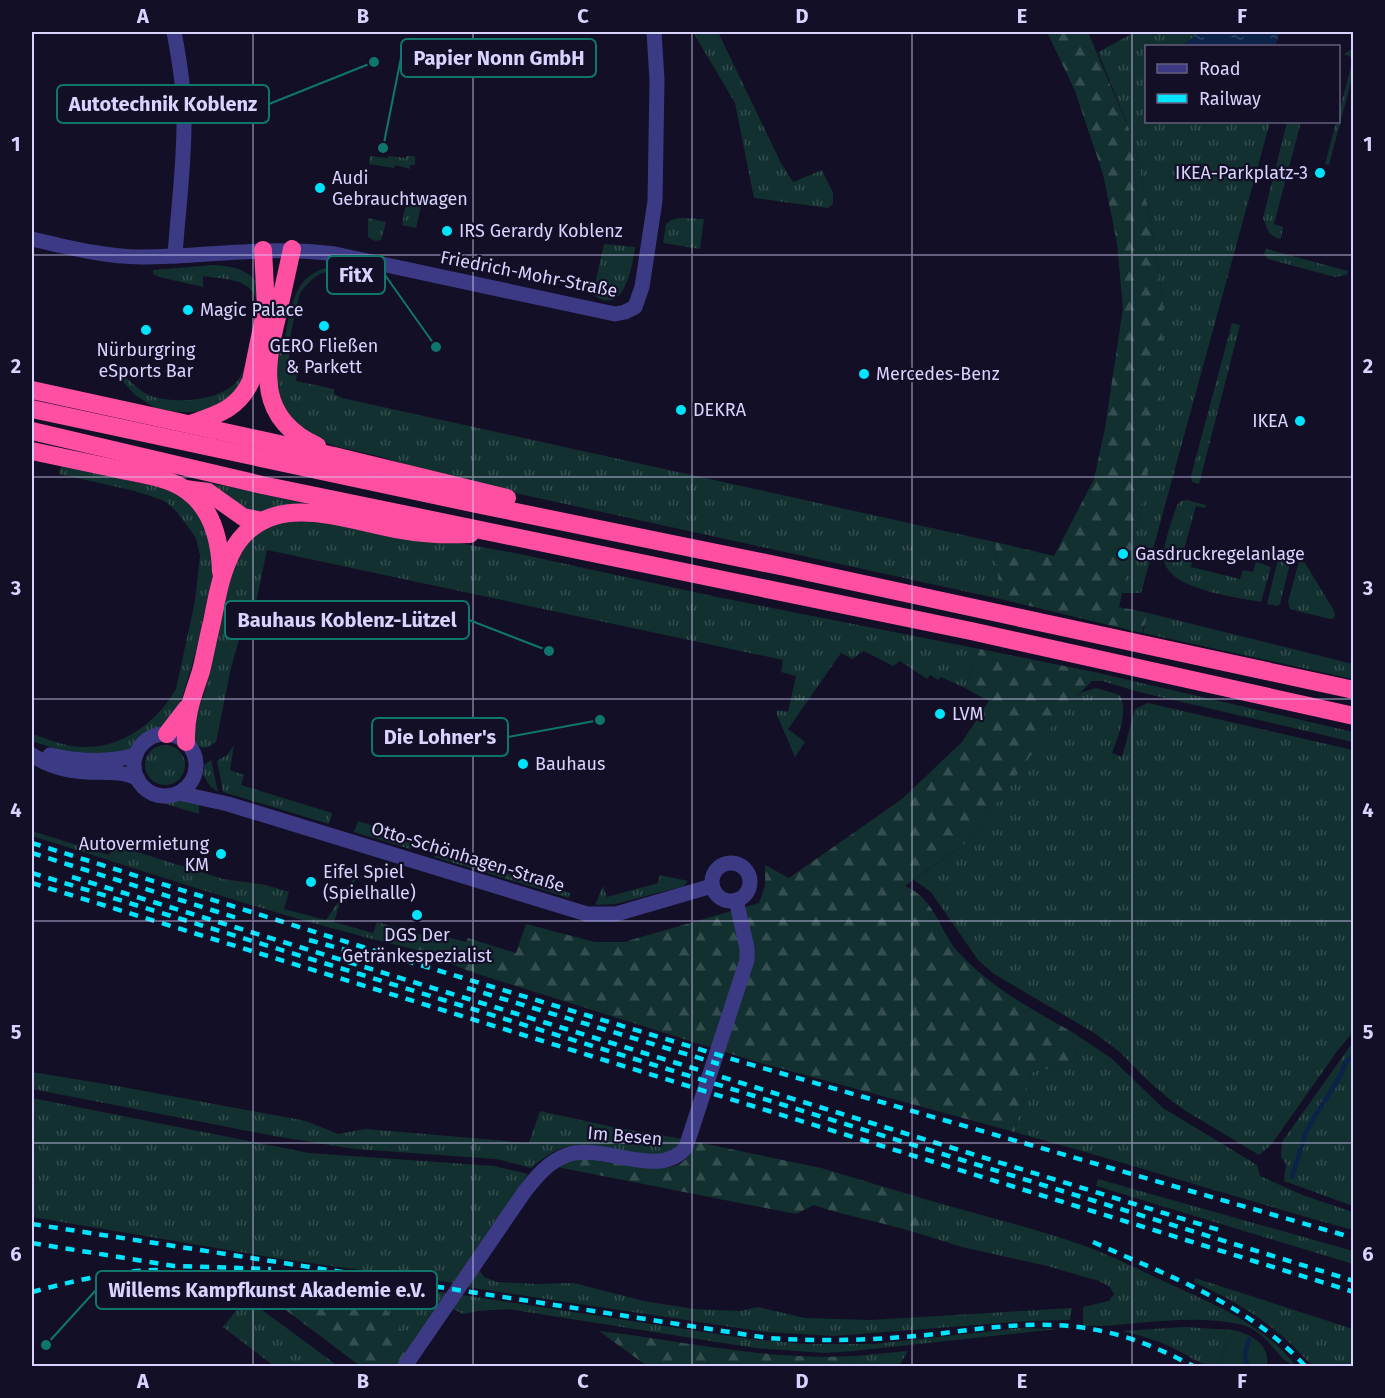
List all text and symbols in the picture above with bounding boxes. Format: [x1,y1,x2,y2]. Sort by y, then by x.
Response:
text: A [136,4,150,28]
text: B [357,4,369,28]
text: C [577,4,589,28]
text: D [795,4,809,28]
text: E [1017,4,1027,28]
text: F [1237,4,1247,28]
callout: Papier Nonn GmbH [401,39,596,77]
legend [1145,45,1340,123]
text: Papier Nonn GmbH [413,46,585,70]
text: Road [1199,58,1241,80]
callout: Autotechnik Koblenz [57,85,269,123]
text: Railway [1199,88,1261,110]
text: Autotechnik Koblenz [68,92,257,116]
text: 1 [11,132,21,156]
text: 1 [1363,132,1373,156]
place label: IKEA-Parkplatz-3 [1175,162,1308,184]
marker: IKEA-Parkplatz-3 [1313,166,1327,180]
place label: Audi Gebrauchtwagen [332,167,468,210]
marker: Audi Gebrauchtwagen [313,181,327,195]
place label: IRS Gerardy Koblenz [459,220,623,242]
marker: IRS Gerardy Koblenz [440,224,454,238]
street label: Friedrich-Mohr-Straße [439,246,619,302]
callout: FitX [327,256,385,294]
text: FitX [339,263,373,287]
place label: Magic Palace [200,299,304,321]
marker: Magic Palace [181,303,195,317]
marker: GERO Fließen & Parkett [317,319,331,333]
marker: Nürburgring eSports Bar [139,323,153,337]
place label: GERO Fließen & Parkett [270,335,378,378]
place label: Nürburgring eSports Bar [97,339,196,382]
text: 2 [11,354,21,378]
text: 2 [1363,354,1373,378]
place label: Mercedes-Benz [876,363,1000,385]
marker: Mercedes-Benz [857,367,871,381]
place label: DEKRA [693,399,747,421]
marker: DEKRA [674,403,688,417]
place label: IKEA [1252,410,1289,432]
marker: IKEA [1293,414,1307,428]
place label: Gasdruckregelanlage [1135,543,1305,565]
marker: Gasdruckregelanlage [1116,547,1130,561]
text: 3 [10,576,21,600]
text: 3 [1362,576,1373,600]
callout: Bauhaus Koblenz-Lützel [225,601,469,639]
text: Bauhaus Koblenz-Lützel [237,608,457,632]
place label: LVM [952,703,983,725]
marker: LVM [933,707,947,721]
callout: Die Lohner's [372,718,508,756]
text: Die Lohner's [384,725,497,749]
place label: Bauhaus [535,753,605,775]
marker: Bauhaus [516,757,530,771]
text: 4 [10,798,22,822]
text: 4 [1362,798,1374,822]
street label: Otto-Schönhagen-Straße [369,817,567,897]
place label: Autovermietung KM [79,833,210,876]
marker: Autovermietung KM [214,847,228,861]
place label: Eifel Spiel (Spielhalle) [323,861,416,904]
marker: Eifel Spiel (Spielhalle) [304,875,318,889]
marker: DGS Der Getränkespezialist [410,908,424,922]
place label: DGS Der Getränkespezialist [342,924,492,967]
text: 5 [11,1020,22,1044]
text: 5 [1363,1020,1374,1044]
street label: Im Besen [587,1122,663,1150]
text: 6 [10,1242,22,1266]
text: 6 [1362,1242,1374,1266]
callout: Willems Kampfkunst Akademie e.V. [96,1271,437,1309]
text: Willems Kampfkunst Akademie e.V. [109,1278,426,1302]
text: A [136,1369,150,1393]
text: B [357,1369,369,1393]
text: C [577,1369,589,1393]
text: D [795,1369,809,1393]
text: E [1017,1369,1027,1393]
text: F [1237,1369,1247,1393]

